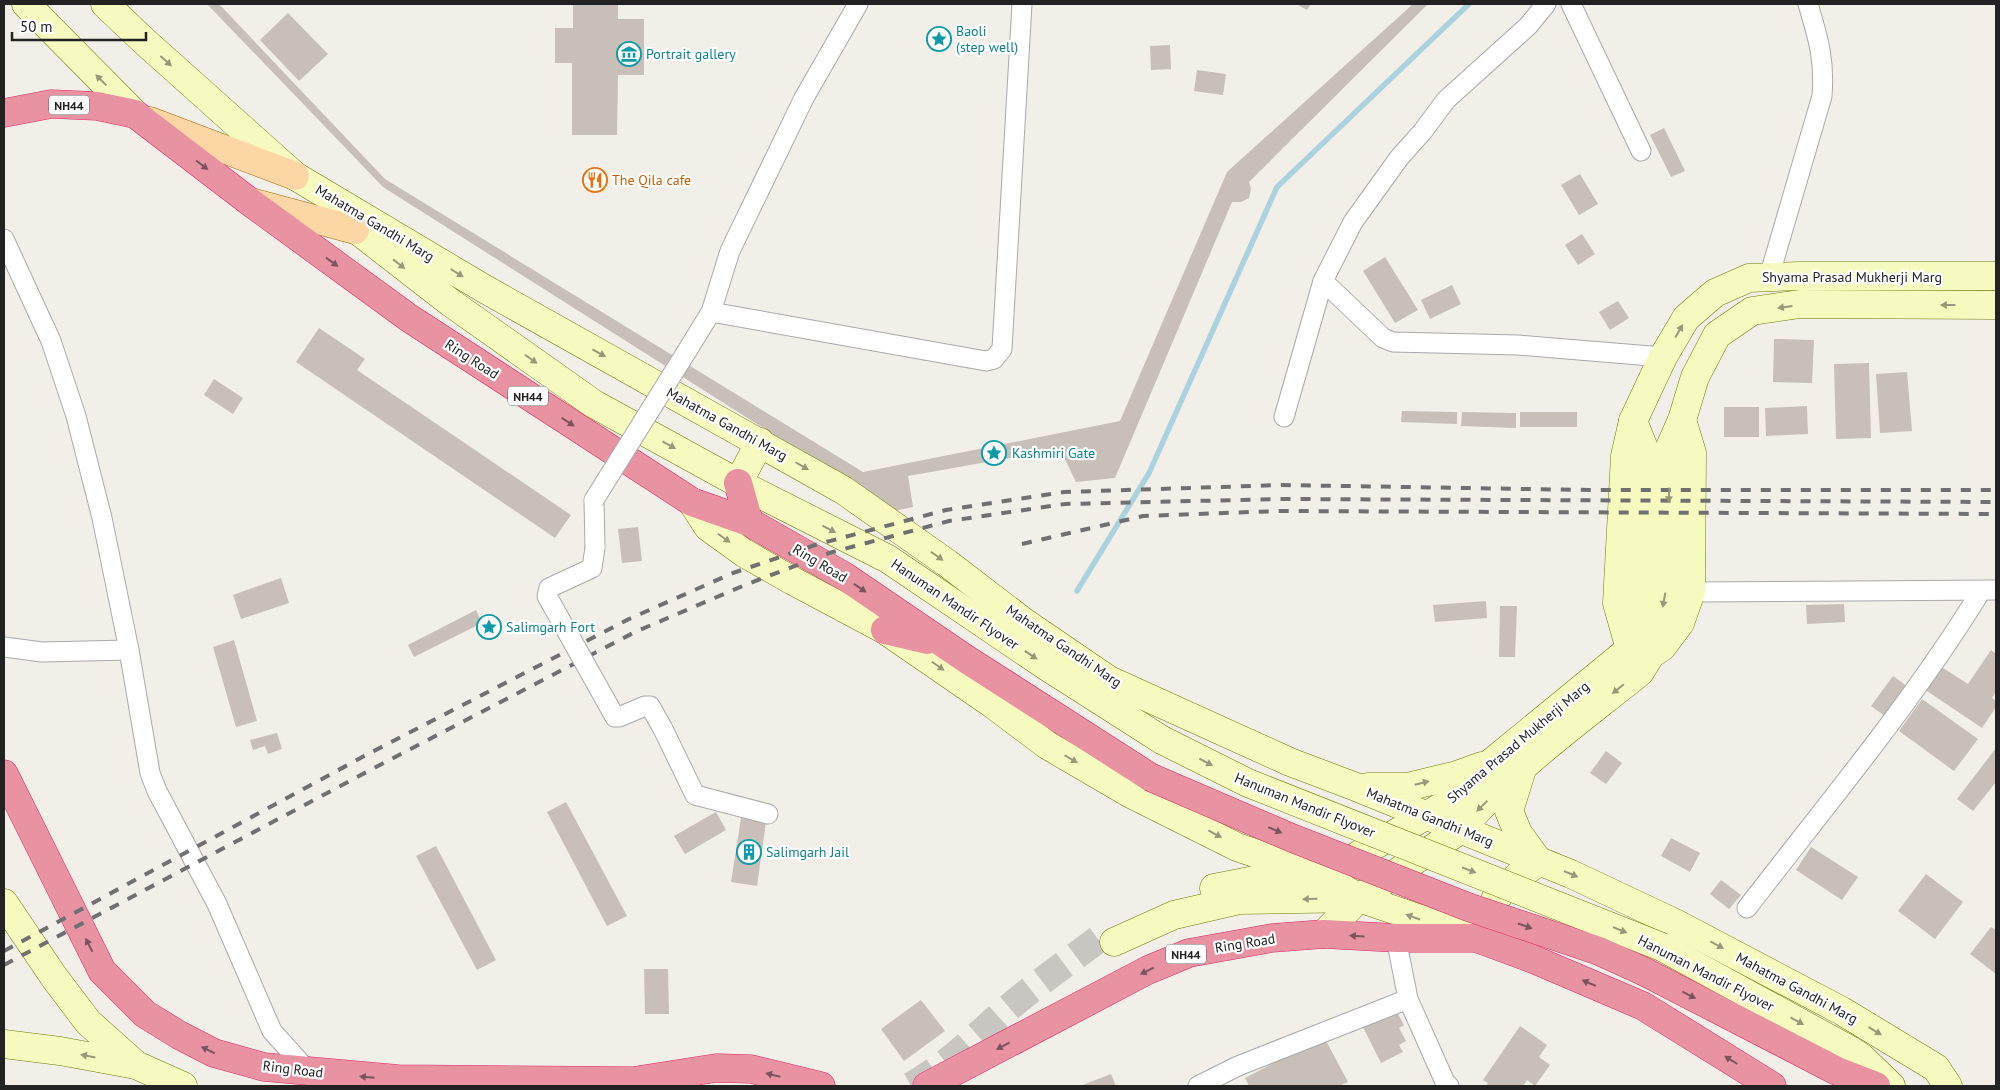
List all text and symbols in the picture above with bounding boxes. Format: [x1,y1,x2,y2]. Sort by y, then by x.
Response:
scale bar [12,10,146,42]
text: 50 m [20,17,53,36]
place label: Baoli (step well) [956,22,1018,56]
place icon: Baoli (step well) [926,26,952,52]
museum icon: Portrait gallery [616,41,642,67]
place label: Portrait gallery [646,45,736,63]
one-way arrow [160,55,172,67]
one-way arrow [95,74,107,86]
road number: NH44 [49,96,89,114]
one-way arrow [195,160,208,171]
restaurant icon: The Qila cafe [582,167,608,193]
place label: The Qila cafe [612,171,691,189]
street label: Mahatma Gandhi Marg [312,180,438,266]
one-way arrow [325,257,339,267]
one-way arrow [392,258,405,269]
one-way arrow [451,268,464,277]
street label: Shyama Prasad Mukherji Marg [1762,268,1942,286]
one-way arrow [1939,301,1955,309]
one-way arrow [1777,303,1793,311]
one-way arrow [1674,324,1683,337]
street label: Ring Road [442,335,502,383]
one-way arrow [592,348,605,357]
one-way arrow [524,354,537,364]
street label: Mahatma Gandhi Marg [663,383,791,465]
road number: NH44 [508,386,548,406]
one-way arrow [561,417,575,427]
one-way arrow [662,440,675,449]
place icon: Kashmiri Gate [981,440,1007,466]
place label: Kashmiri Gate [1012,444,1095,462]
one-way arrow [794,462,809,470]
one-way arrow [1664,488,1672,504]
one-way arrow [821,525,836,533]
one-way arrow [717,533,730,543]
street label: Ring Road [789,540,851,586]
one-way arrow [930,551,944,561]
street label: Hanuman Mandir Flyover [888,555,1022,654]
one-way arrow [854,583,867,593]
one-way arrow [1660,593,1668,609]
street label: Mahatma Gandhi Marg [1003,601,1125,691]
place icon: Salimgarh Fort [476,614,502,640]
place label: Salimgarh Fort [506,618,595,636]
one-way arrow [1024,650,1037,660]
one-way arrow [931,661,944,671]
street label: Shyama Prasad Mukherji Marg [1443,677,1593,807]
one-way arrow [1612,684,1625,695]
one-way arrow [1064,755,1077,764]
one-way arrow [1198,758,1213,766]
street label: Hanuman Mandir Flyover [1232,769,1378,842]
one-way arrow [1415,779,1430,787]
street label: Mahatma Gandhi Marg [1364,783,1496,851]
one-way arrow [1476,800,1488,812]
one-way arrow [1268,827,1282,835]
one-way arrow [1208,830,1221,839]
building icon: Salimgarh Jail [736,839,762,865]
place label: Salimgarh Jail [766,843,849,861]
one-way arrow [1462,866,1477,874]
one-way arrow [1564,871,1578,879]
one-way arrow [1302,896,1318,904]
one-way arrow [1405,913,1420,921]
one-way arrow [1518,922,1533,930]
one-way arrow [1613,926,1627,934]
street label: Ring Road [1214,929,1276,957]
street label: Hanuman Mandir Flyover [1635,931,1777,1015]
one-way arrow [1349,932,1365,940]
one-way arrow [84,938,93,953]
one-way arrow [1710,941,1724,949]
road number: NH44 [1166,944,1206,964]
street label: Mahatma Gandhi Marg [1733,948,1861,1028]
one-way arrow [1140,967,1155,975]
one-way arrow [1582,978,1596,986]
one-way arrow [1681,991,1696,999]
one-way arrow [1791,1016,1804,1025]
one-way arrow [1869,1026,1882,1035]
one-way arrow [996,1042,1011,1050]
one-way arrow [201,1046,215,1054]
one-way arrow [80,1052,95,1060]
street label: Ring Road [262,1056,324,1082]
one-way arrow [1724,1056,1737,1065]
one-way arrow [766,1071,781,1079]
one-way arrow [359,1072,375,1080]

